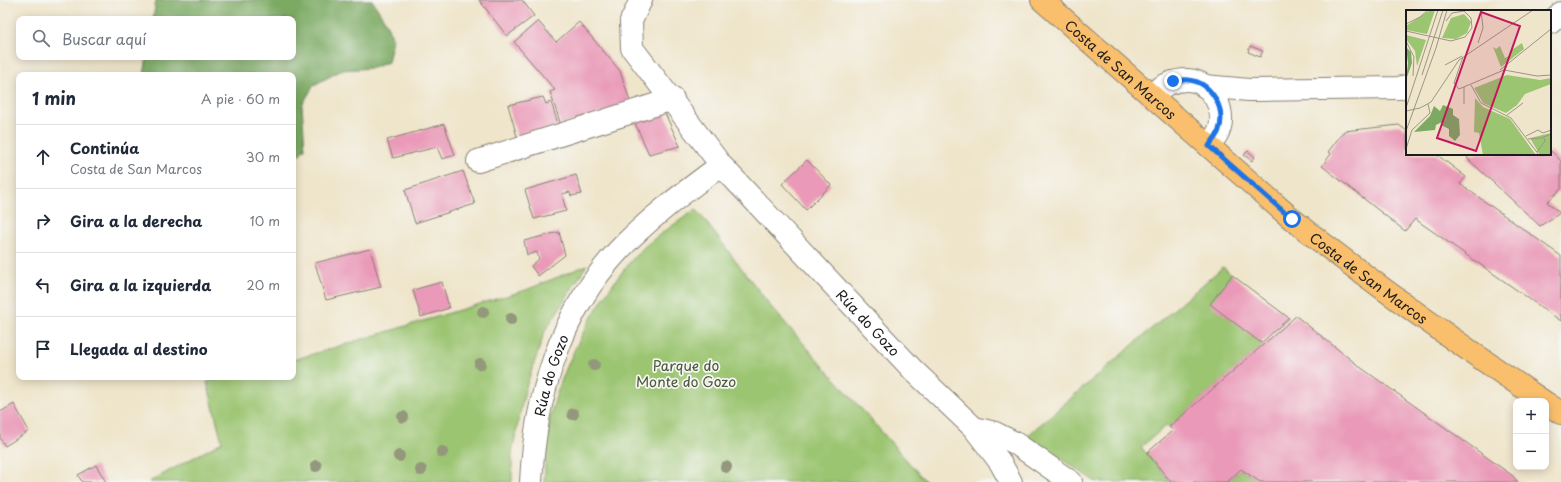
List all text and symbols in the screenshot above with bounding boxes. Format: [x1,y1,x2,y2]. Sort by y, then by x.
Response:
inset map [1406,10,1551,155]
street label: Costa de San Marcos [1061,14,1181,124]
search box [16,16,296,60]
icon: search [30,27,52,49]
text: Buscar aquí [62,27,146,50]
route end [1164,72,1182,90]
text: 1 min [32,85,76,111]
text: A pie · 60 m [201,89,280,108]
text: Continúa [70,136,139,159]
icon: ahead [32,146,54,168]
text: 30 m [246,147,280,166]
text: Costa de San Marcos [70,159,202,178]
text: Gira a la derecha [70,209,202,232]
icon: right [32,210,54,232]
route start [1283,210,1301,228]
text: 10 m [250,211,280,230]
street label: Costa de San Marcos [1306,227,1432,329]
text: Gira a la izquierda [70,273,211,296]
icon: left [32,274,54,296]
text: 20 m [246,275,280,294]
street label: Rúa do Gozo [832,284,905,361]
street label: Rúa do Gozo [528,331,573,418]
text: Llegada al destino [70,337,208,360]
icon: arrive [32,338,54,360]
park label: Parque do Monte do Gozo [636,355,736,392]
map controls [1513,398,1549,470]
button: + [1513,398,1549,434]
button: − [1513,434,1549,470]

